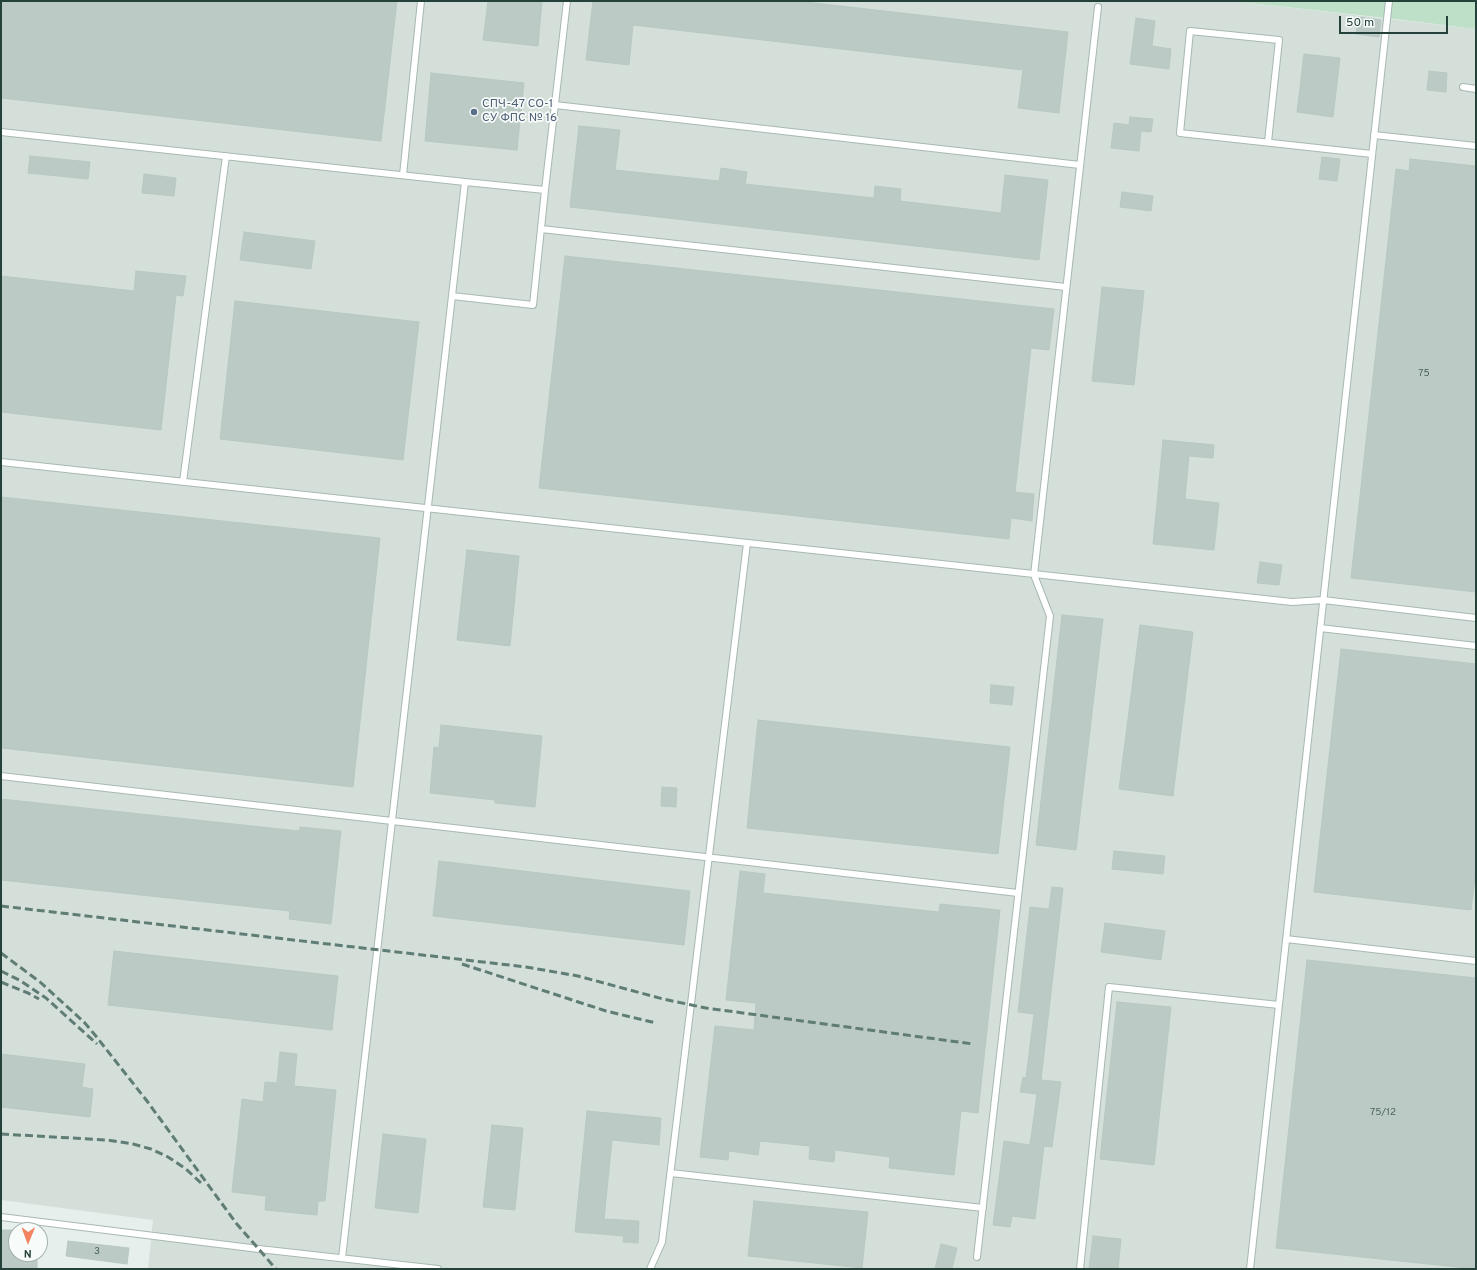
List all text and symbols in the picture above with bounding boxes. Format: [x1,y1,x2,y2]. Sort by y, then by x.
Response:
scale bar [1341,8,1450,34]
text: 50 m [1346,15,1374,31]
place label: СПЧ-47 СО-1 СУ ФПС № 16 [482,98,557,126]
marker: СПЧ-47 СО-1 СУ ФПС № 16 [469,107,479,117]
house number: 75 [1418,368,1430,380]
house number: 75/12 [1370,1107,1396,1119]
north arrow [8,1222,48,1262]
text: N [24,1246,32,1260]
house number: 3 [94,1246,100,1258]

